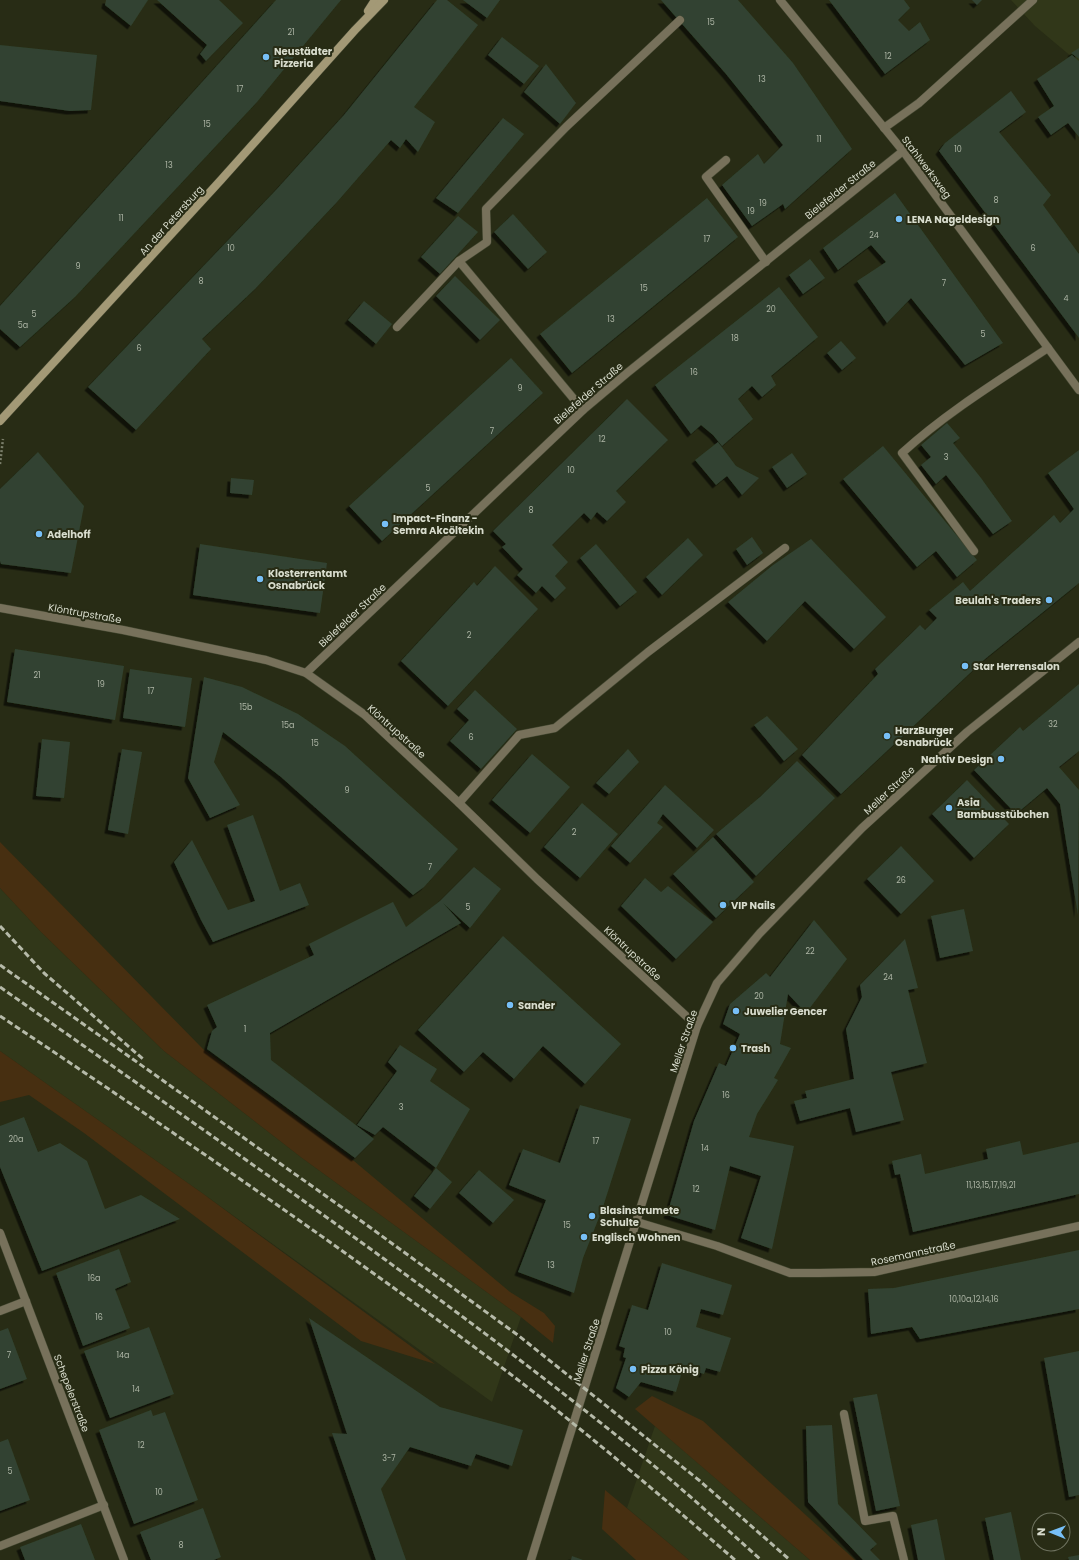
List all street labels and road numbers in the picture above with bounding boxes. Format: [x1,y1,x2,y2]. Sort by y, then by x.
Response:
street label: Stahlwerksweg [898,133,955,202]
street label: Bielefelder Straße [801,156,879,223]
street label: An der Petersburg [136,182,207,259]
street label: Bielefelder Straße [550,359,626,428]
street label: Bielefelder Straße [315,580,390,651]
street label: Klöntrupstraße [47,600,123,627]
street label: Klöntrupstraße [364,701,429,762]
street label: Meller Straße [860,763,918,818]
street label: Klöntrupstraße [600,923,665,984]
street label: Meller Straße [666,1008,701,1074]
street label: Rosemannstraße [869,1237,957,1270]
street label: Meller Straße [569,1317,604,1384]
street label: Schepelerstraße [50,1352,93,1434]

